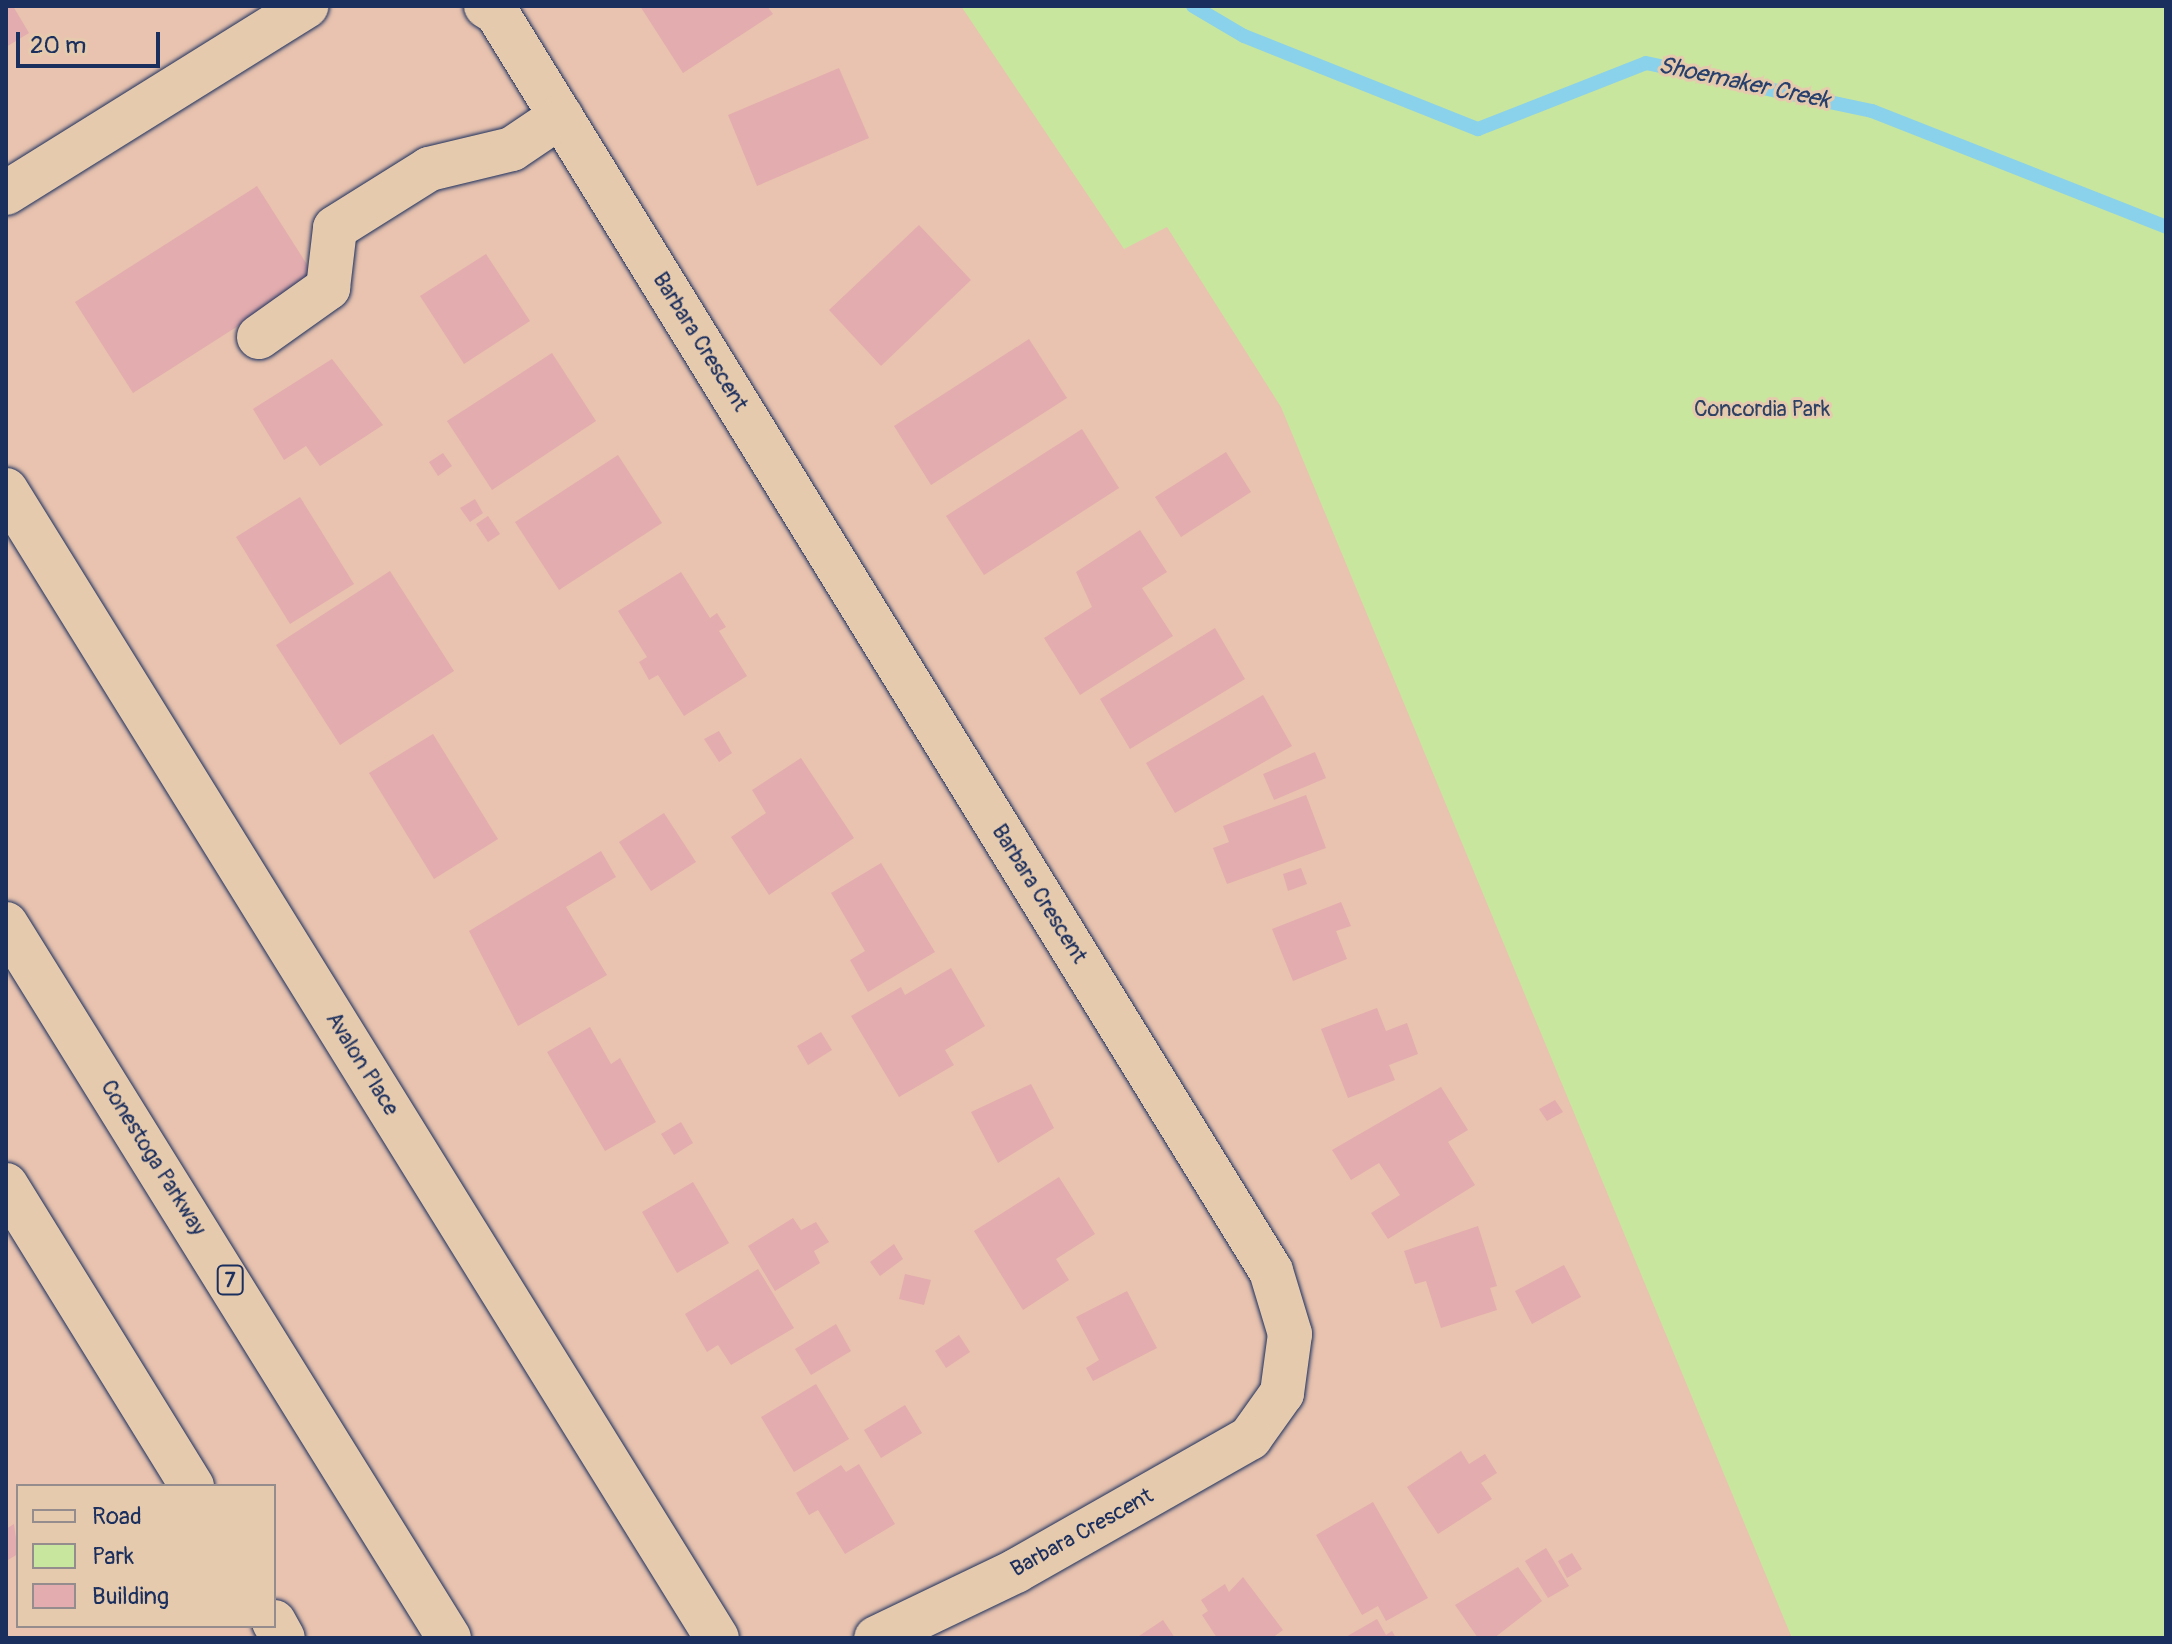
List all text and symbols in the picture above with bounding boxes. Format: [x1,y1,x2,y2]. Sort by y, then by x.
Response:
scale bar [20,16,164,66]
text: 20 m [30,31,86,60]
water label: Shoemaker Creek [1656,51,1832,115]
street label: Barbara Crescent [647,268,753,416]
park label: Concordia Park [1694,397,1830,423]
street label: Barbara Crescent [986,820,1092,968]
street label: Avalon Place [320,1007,404,1121]
street label: Conestoga Parkway [95,1076,211,1240]
road number: 7 [216,1264,244,1296]
street label: Barbara Crescent [1006,1483,1158,1583]
legend [16,1484,276,1628]
text: Road [92,1502,142,1531]
text: Park [92,1542,134,1571]
text: Building [92,1582,169,1611]

